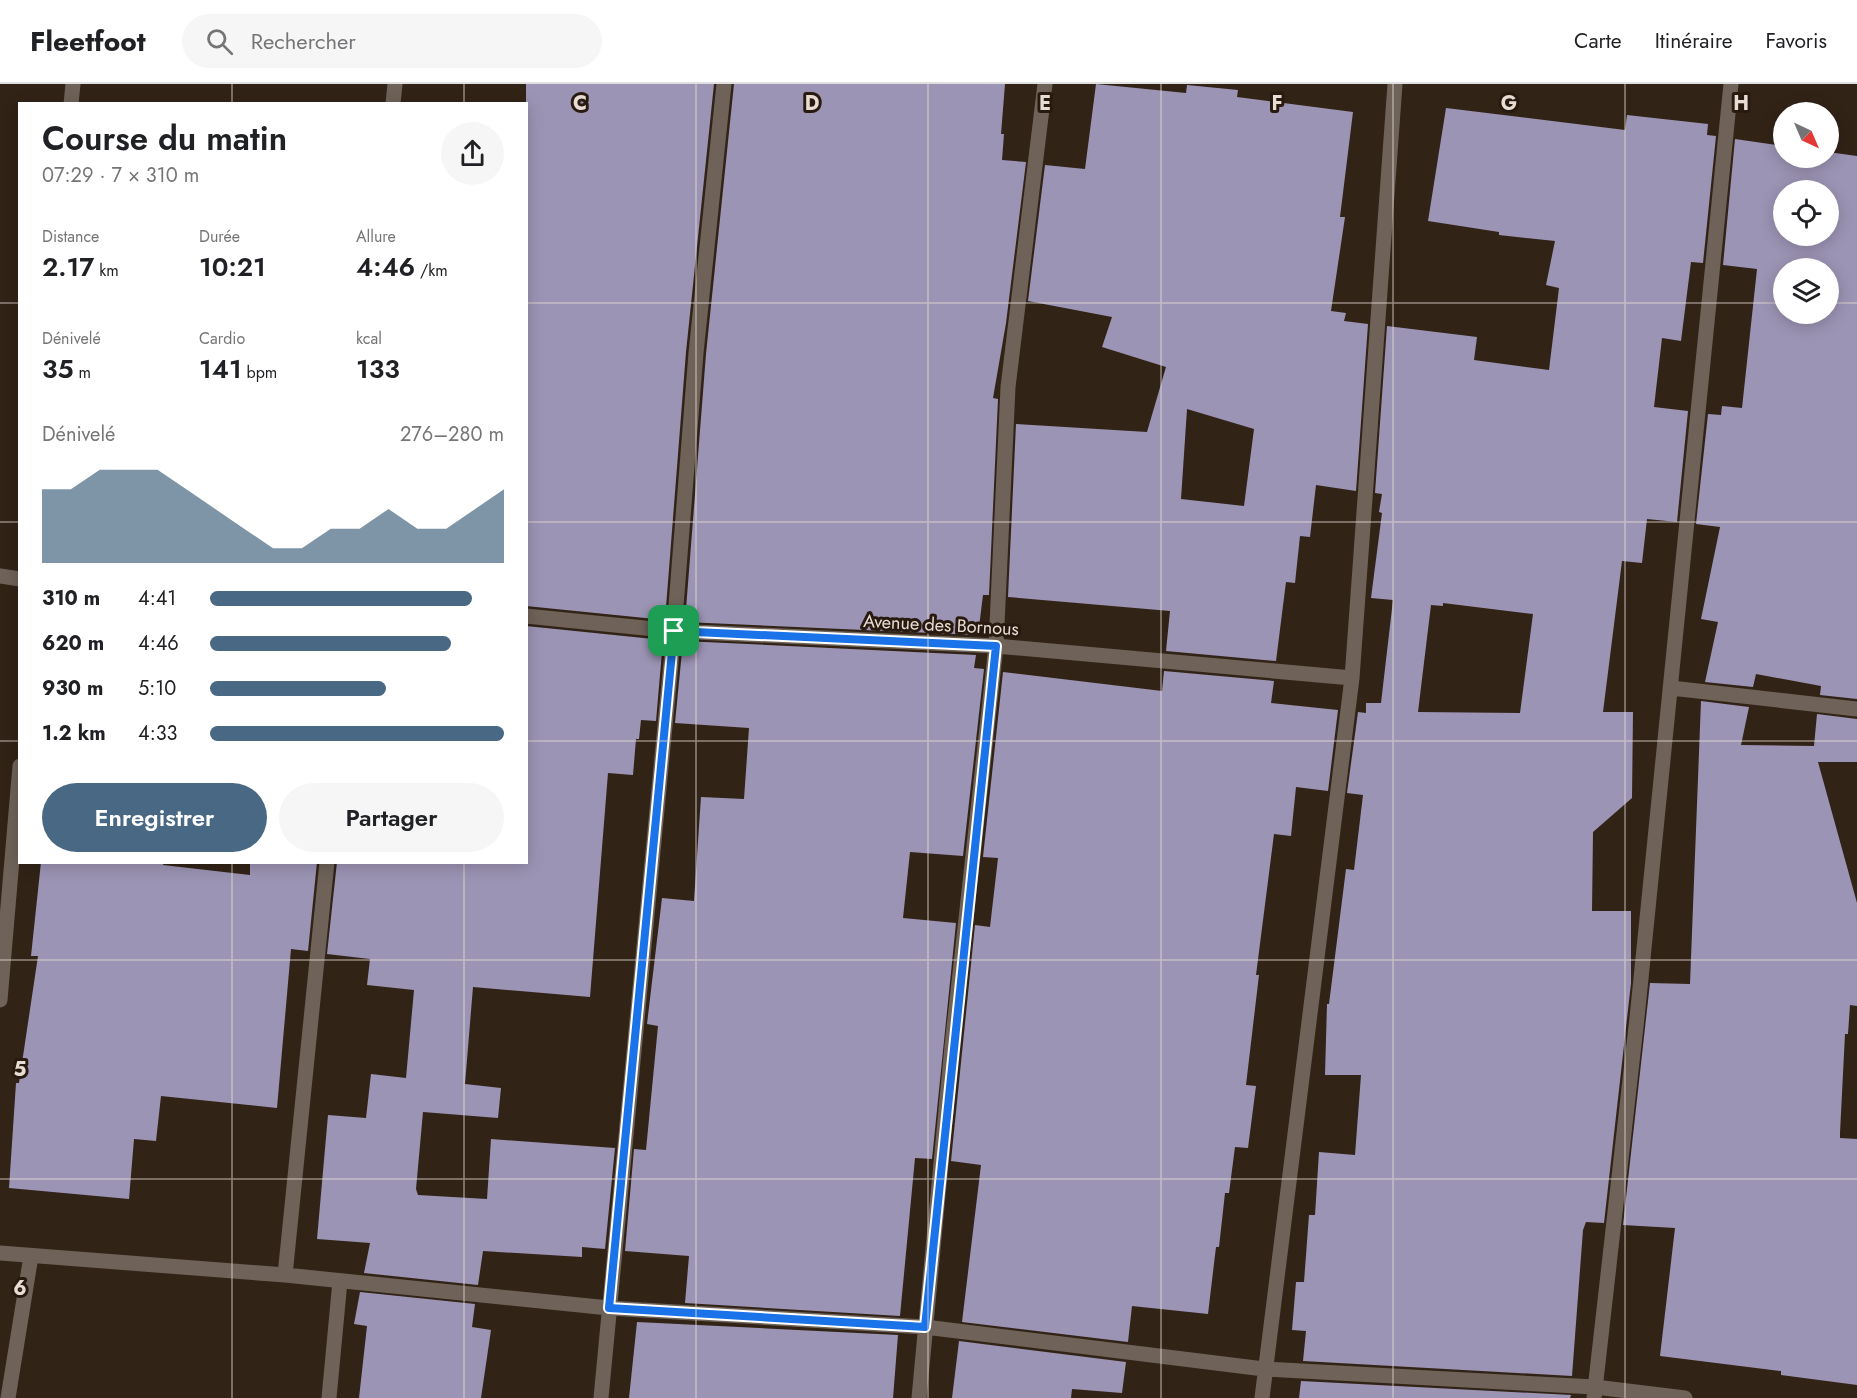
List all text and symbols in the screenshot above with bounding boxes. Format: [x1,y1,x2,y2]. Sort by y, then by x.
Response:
search box [182,14,602,68]
text: Fleetfoot [30,21,146,62]
icon: search [203,25,236,58]
text: Rechercher [251,25,356,57]
text: Carte [1574,26,1622,56]
text: Itinéraire [1655,26,1733,56]
text: Favoris [1766,26,1827,56]
text: C [573,89,587,118]
text: D [805,89,819,118]
text: E [1039,89,1051,118]
text: F [1271,89,1283,118]
text: G [1501,89,1517,118]
text: H [1733,89,1749,118]
north arrow [1773,102,1839,168]
map controls [1773,102,1839,324]
text: Course du matin [42,115,287,162]
button: share [441,122,504,185]
text: 07:29 · 7 × 310 m [42,161,199,190]
button: locate [1773,180,1839,246]
text: Distance [42,225,99,248]
text: Durée [199,225,240,248]
text: Allure [356,225,396,248]
text: 2.17 [42,248,94,286]
text: 10:21 [199,248,266,286]
text: 4:46 [356,248,415,286]
button: layers [1773,258,1839,324]
text: km [94,259,119,282]
text: /km [415,259,448,282]
text: Dénivelé [42,327,101,350]
text: Cardio [199,327,245,350]
text: kcal [356,327,382,350]
text: 35 [42,350,74,388]
text: 141 [199,350,242,388]
text: 133 [356,350,400,388]
text: m [74,361,91,384]
text: bpm [242,361,277,384]
text: Dénivelé [42,420,115,449]
text: 276–280 m [400,420,504,449]
text: 310 m [42,584,100,613]
text: 4:41 [138,584,176,613]
pin [648,605,699,656]
street label: Avenue des Bornous [863,608,1019,642]
icon: arrive [657,614,690,647]
text: 620 m [42,629,104,658]
text: 4:46 [138,629,179,658]
text: 930 m [42,674,103,703]
text: 5:10 [138,674,176,703]
text: 1.2 km [42,719,106,748]
text: 4:33 [138,719,178,748]
button: Enregistrer [42,783,267,852]
button: Partager [279,783,504,852]
text: 5 [14,1055,27,1084]
text: 6 [13,1274,27,1303]

